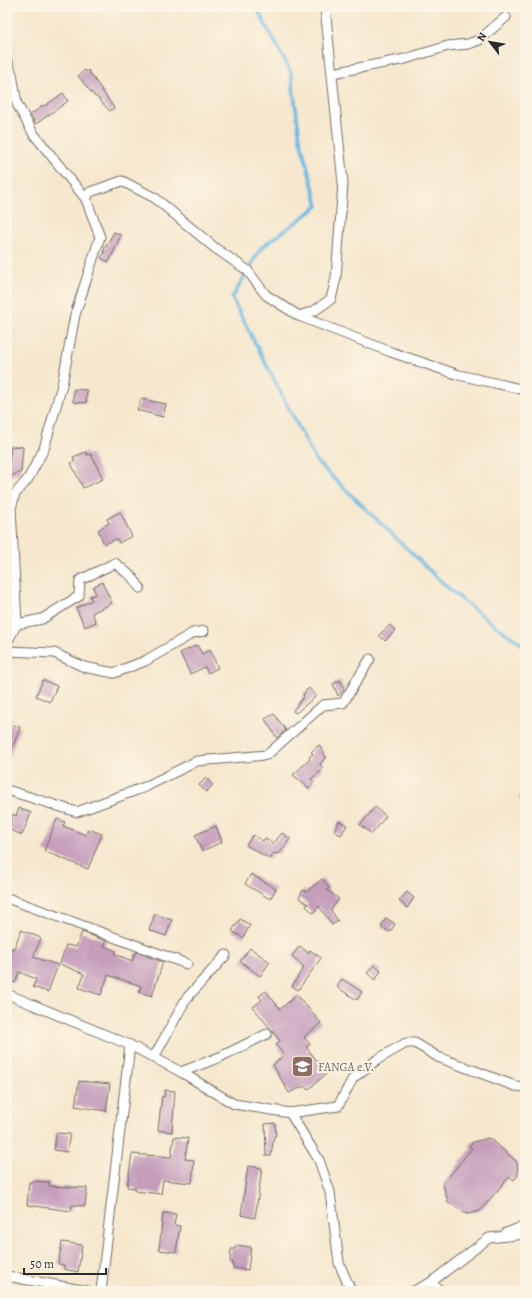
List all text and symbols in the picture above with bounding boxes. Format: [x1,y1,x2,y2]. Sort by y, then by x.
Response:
north arrow [470,22,510,62]
text: N [473,30,490,44]
school or university icon: FANGA e.V. [289,1054,315,1080]
place label: FANGA e.V. [318,1059,374,1075]
scale bar [24,1250,106,1276]
text: 50 m [30,1256,54,1272]

